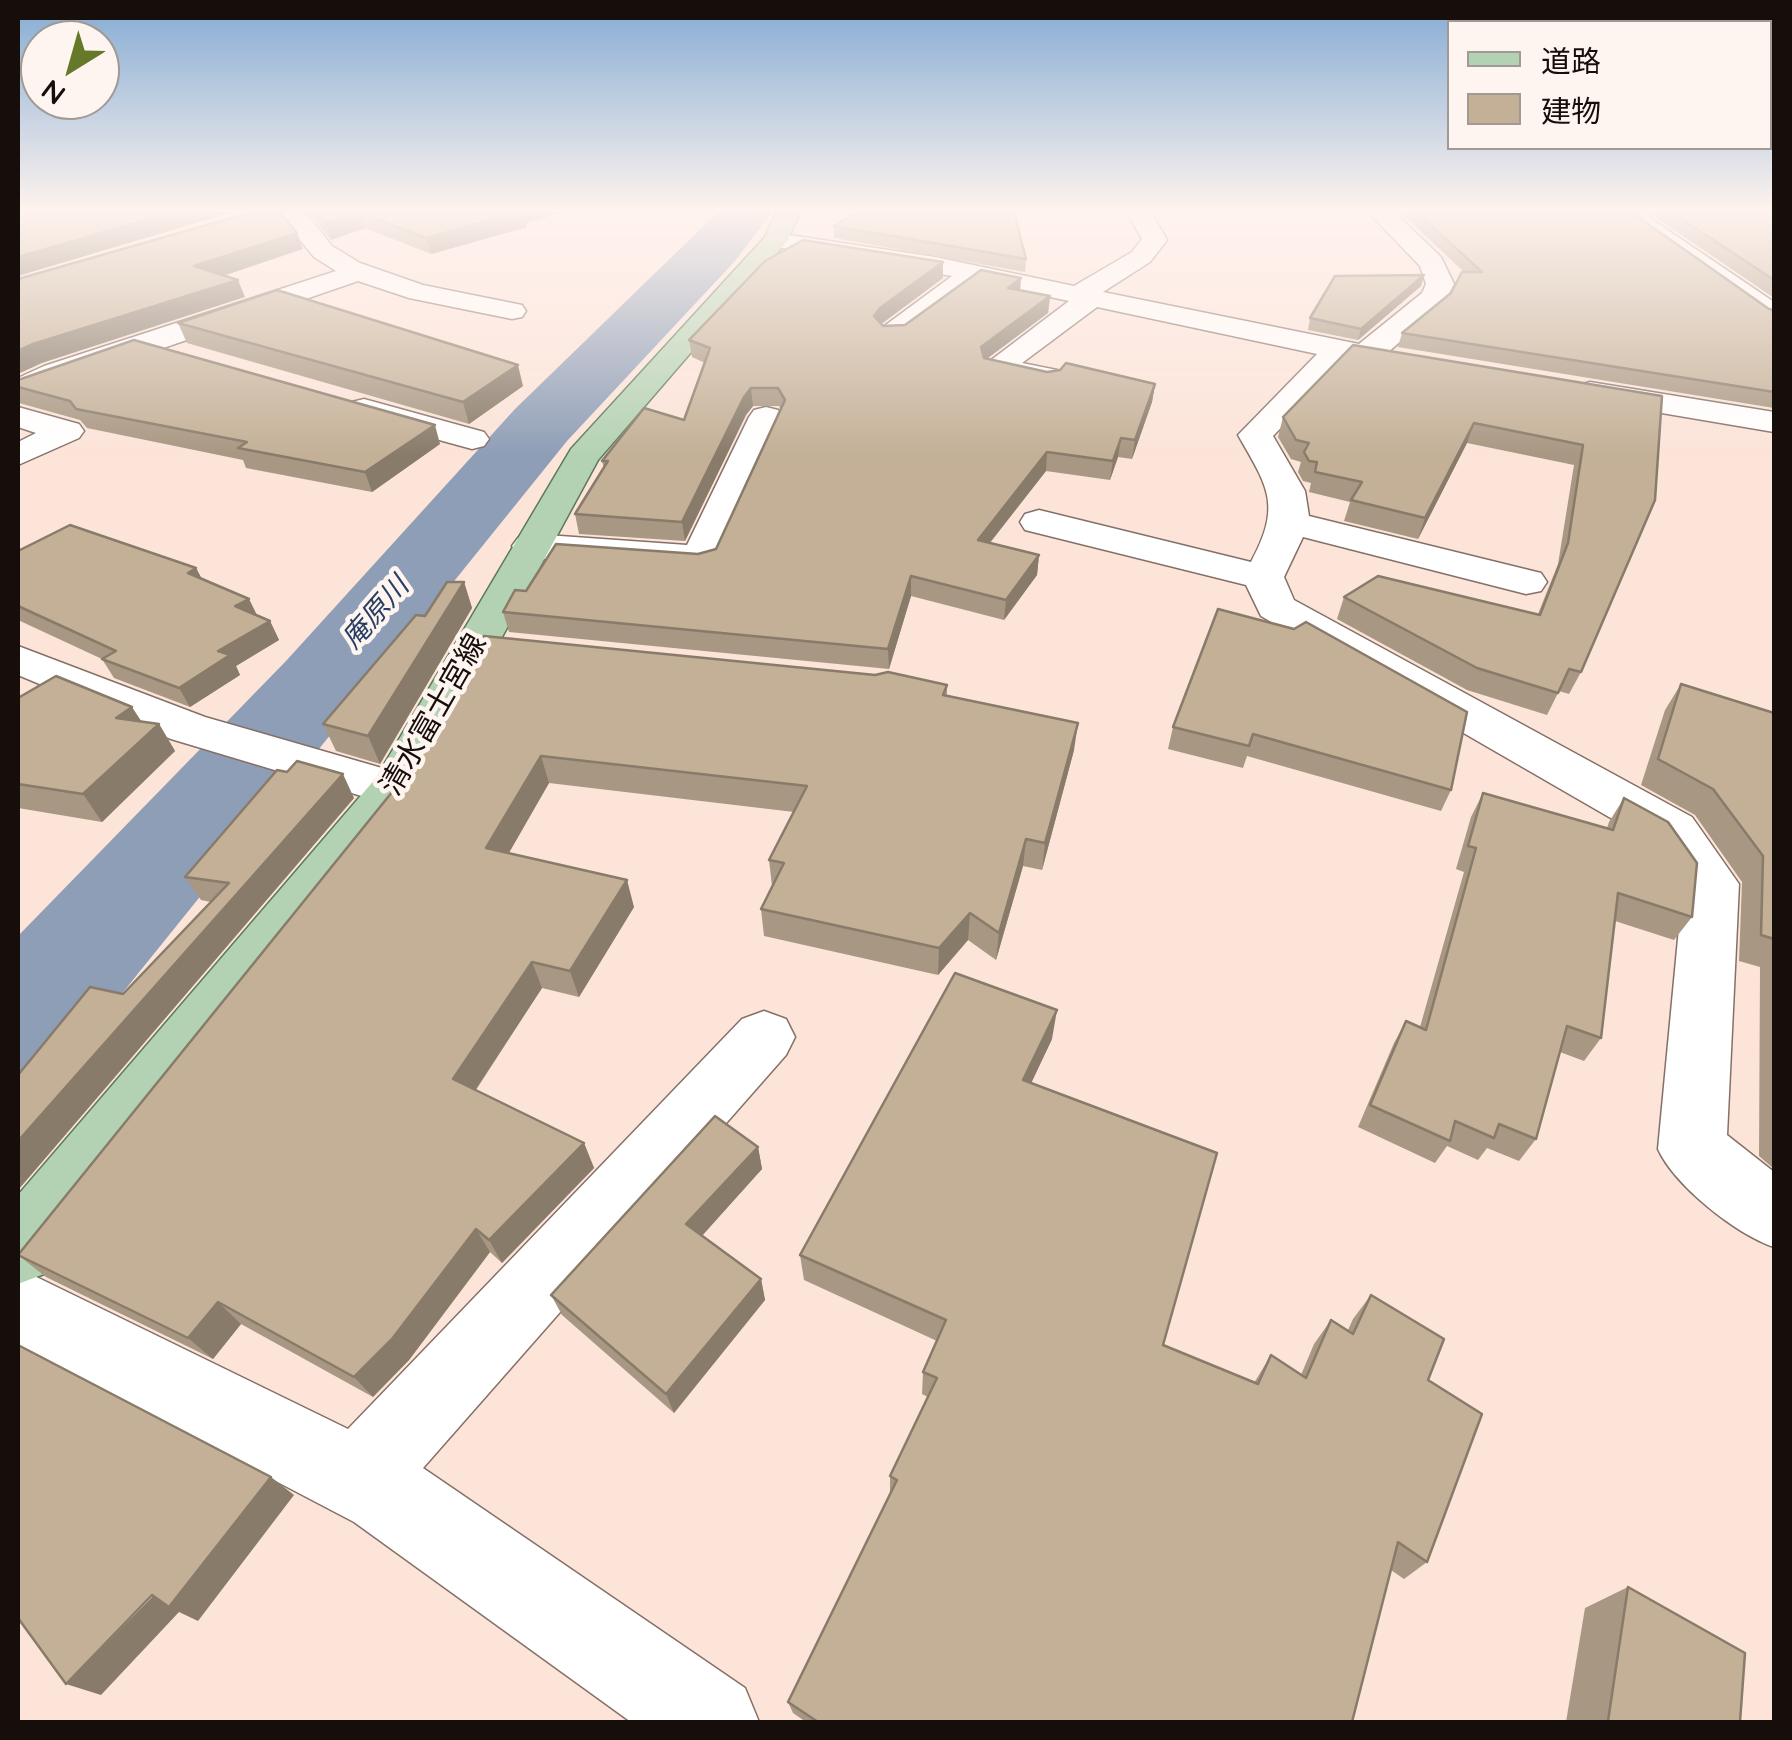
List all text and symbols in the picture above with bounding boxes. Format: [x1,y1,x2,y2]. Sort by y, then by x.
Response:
north arrow [20,20,120,120]
legend [1447,20,1772,150]
text: 道路 [1541,42,1601,80]
text: N [34,73,72,113]
text: 建物 [1541,92,1601,130]
water label: 庵原川 [336,570,416,656]
street label: 清水富士宮線 [373,628,495,802]

